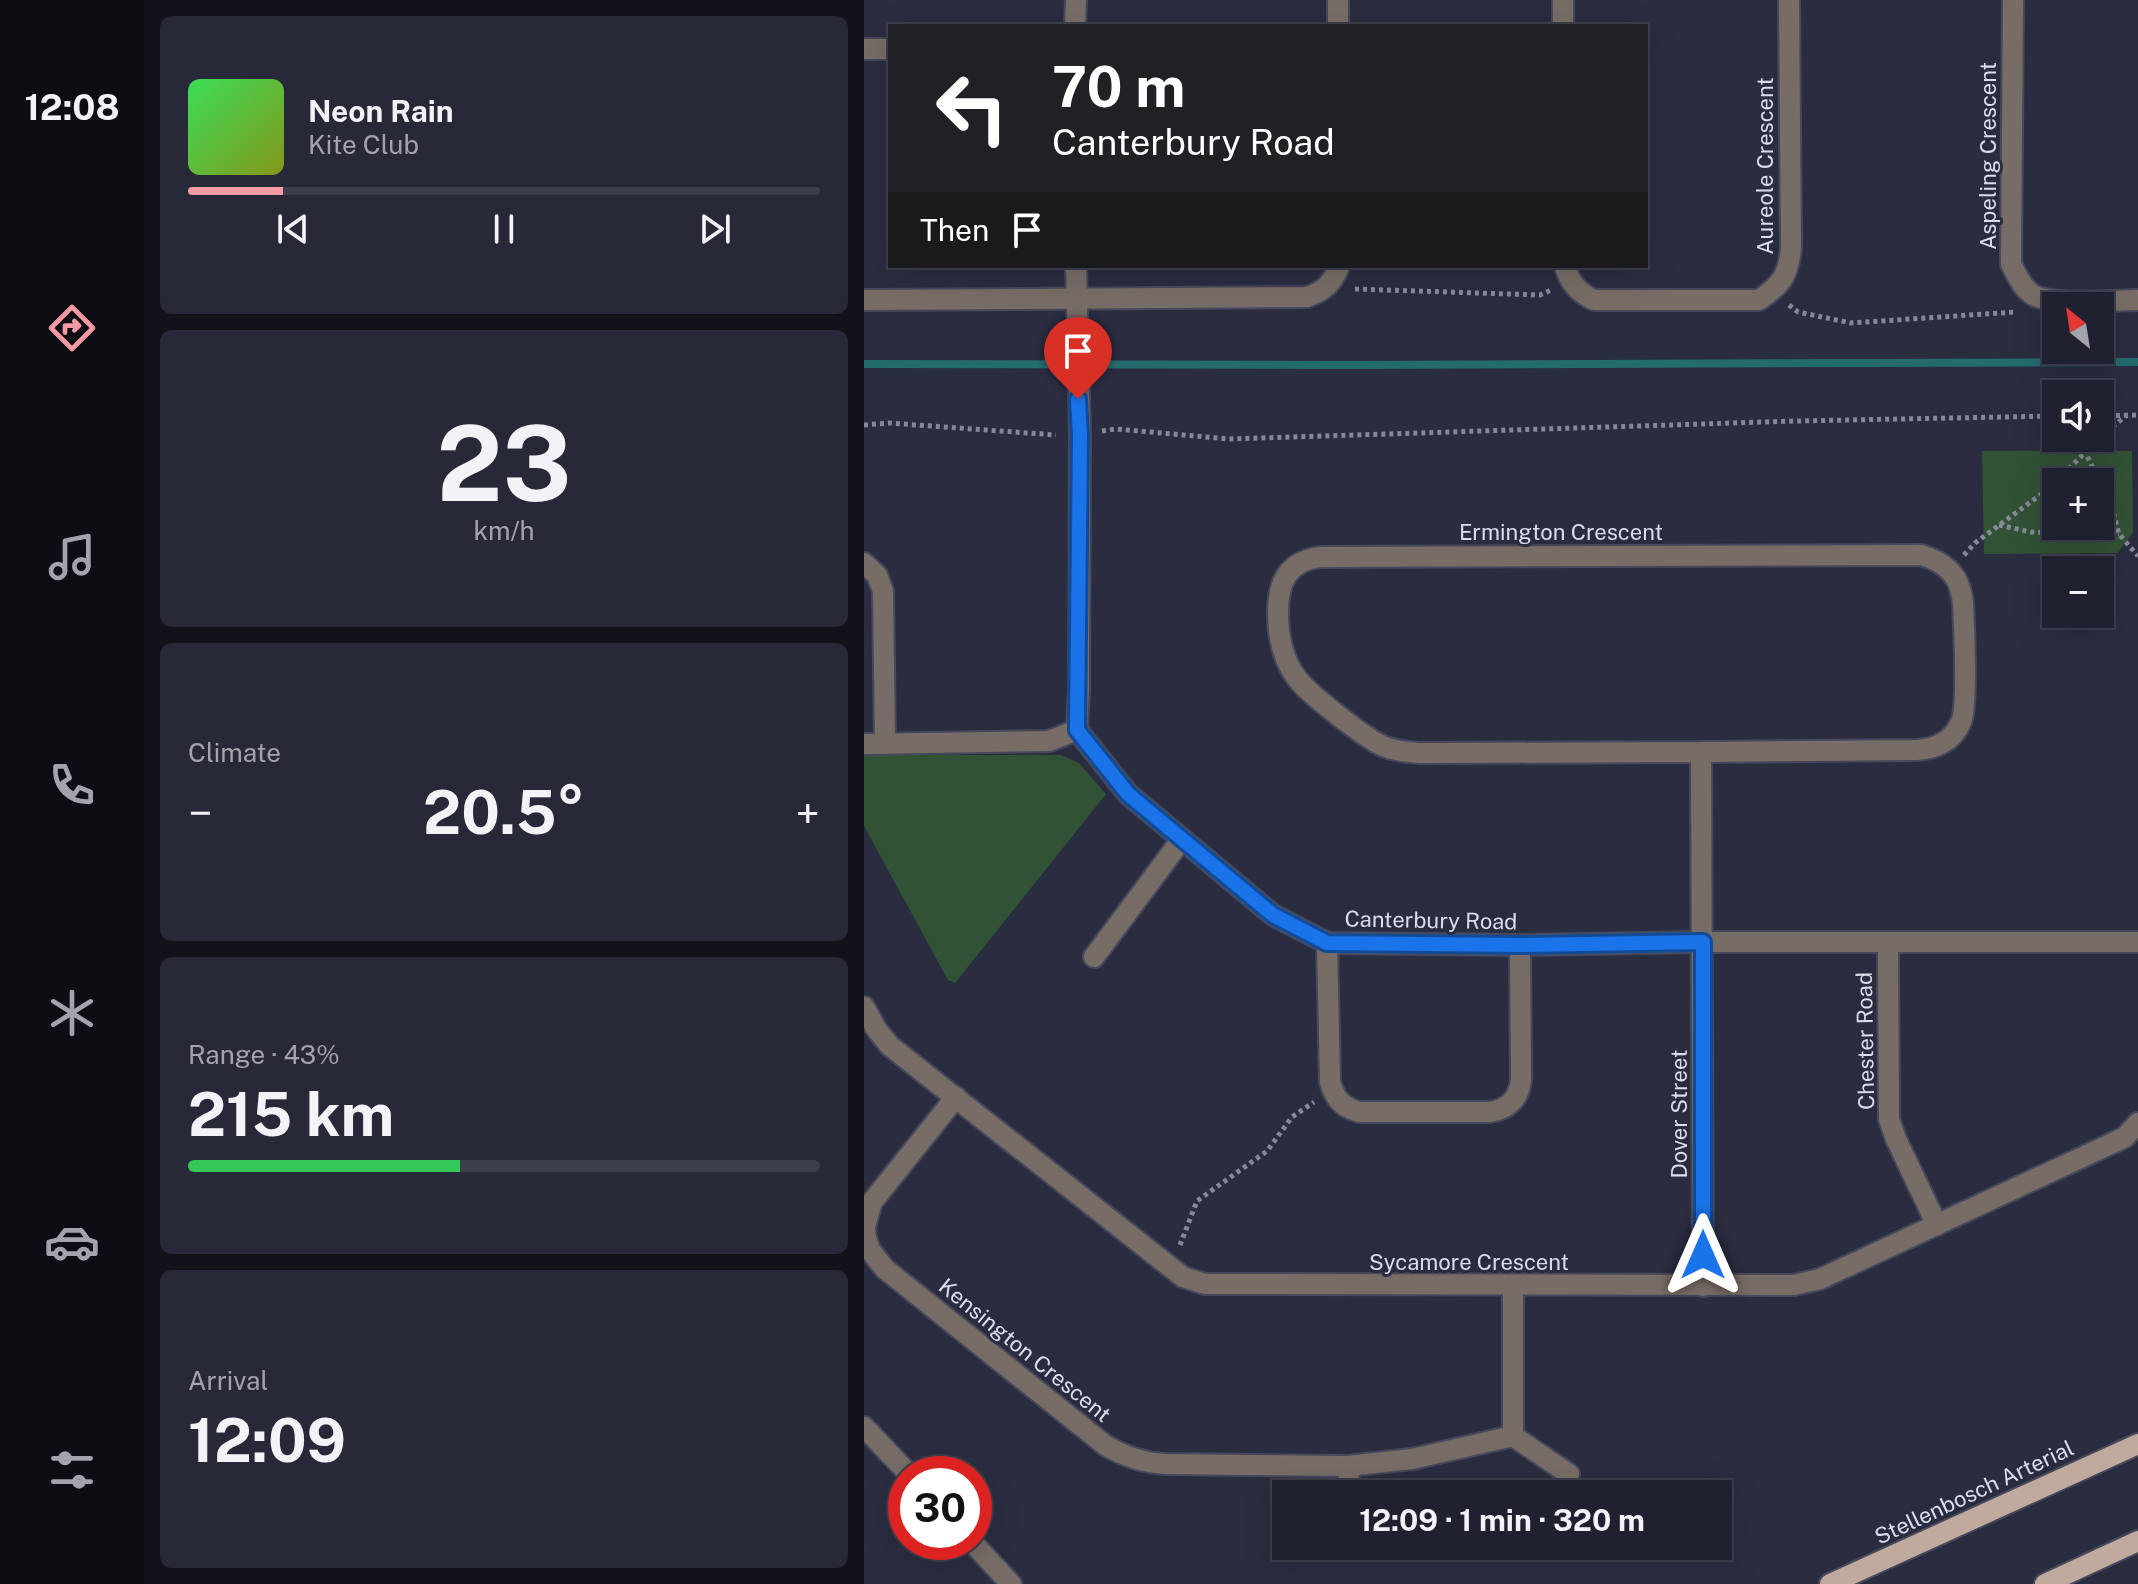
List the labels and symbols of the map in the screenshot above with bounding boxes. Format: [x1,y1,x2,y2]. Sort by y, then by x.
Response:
street label: Aspeling Crescent [1975,62,2001,250]
street label: Aureole Crescent [1752,77,1778,255]
north arrow [2042,292,2114,364]
pin [1044,317,1112,399]
street label: Ermington Crescent [1459,519,1663,545]
street label: Canterbury Road [1344,905,1518,935]
street label: Chester Road [1851,972,1879,1110]
street label: Dover Street [1666,1049,1692,1179]
position arrow [1661,1213,1745,1297]
street label: Sycamore Crescent [1369,1249,1569,1275]
street label: Kensington Crescent [934,1273,1116,1427]
street label: Stellenbosch Arterial [1870,1434,2078,1550]
speed limit sign: 30 [888,1456,992,1560]

